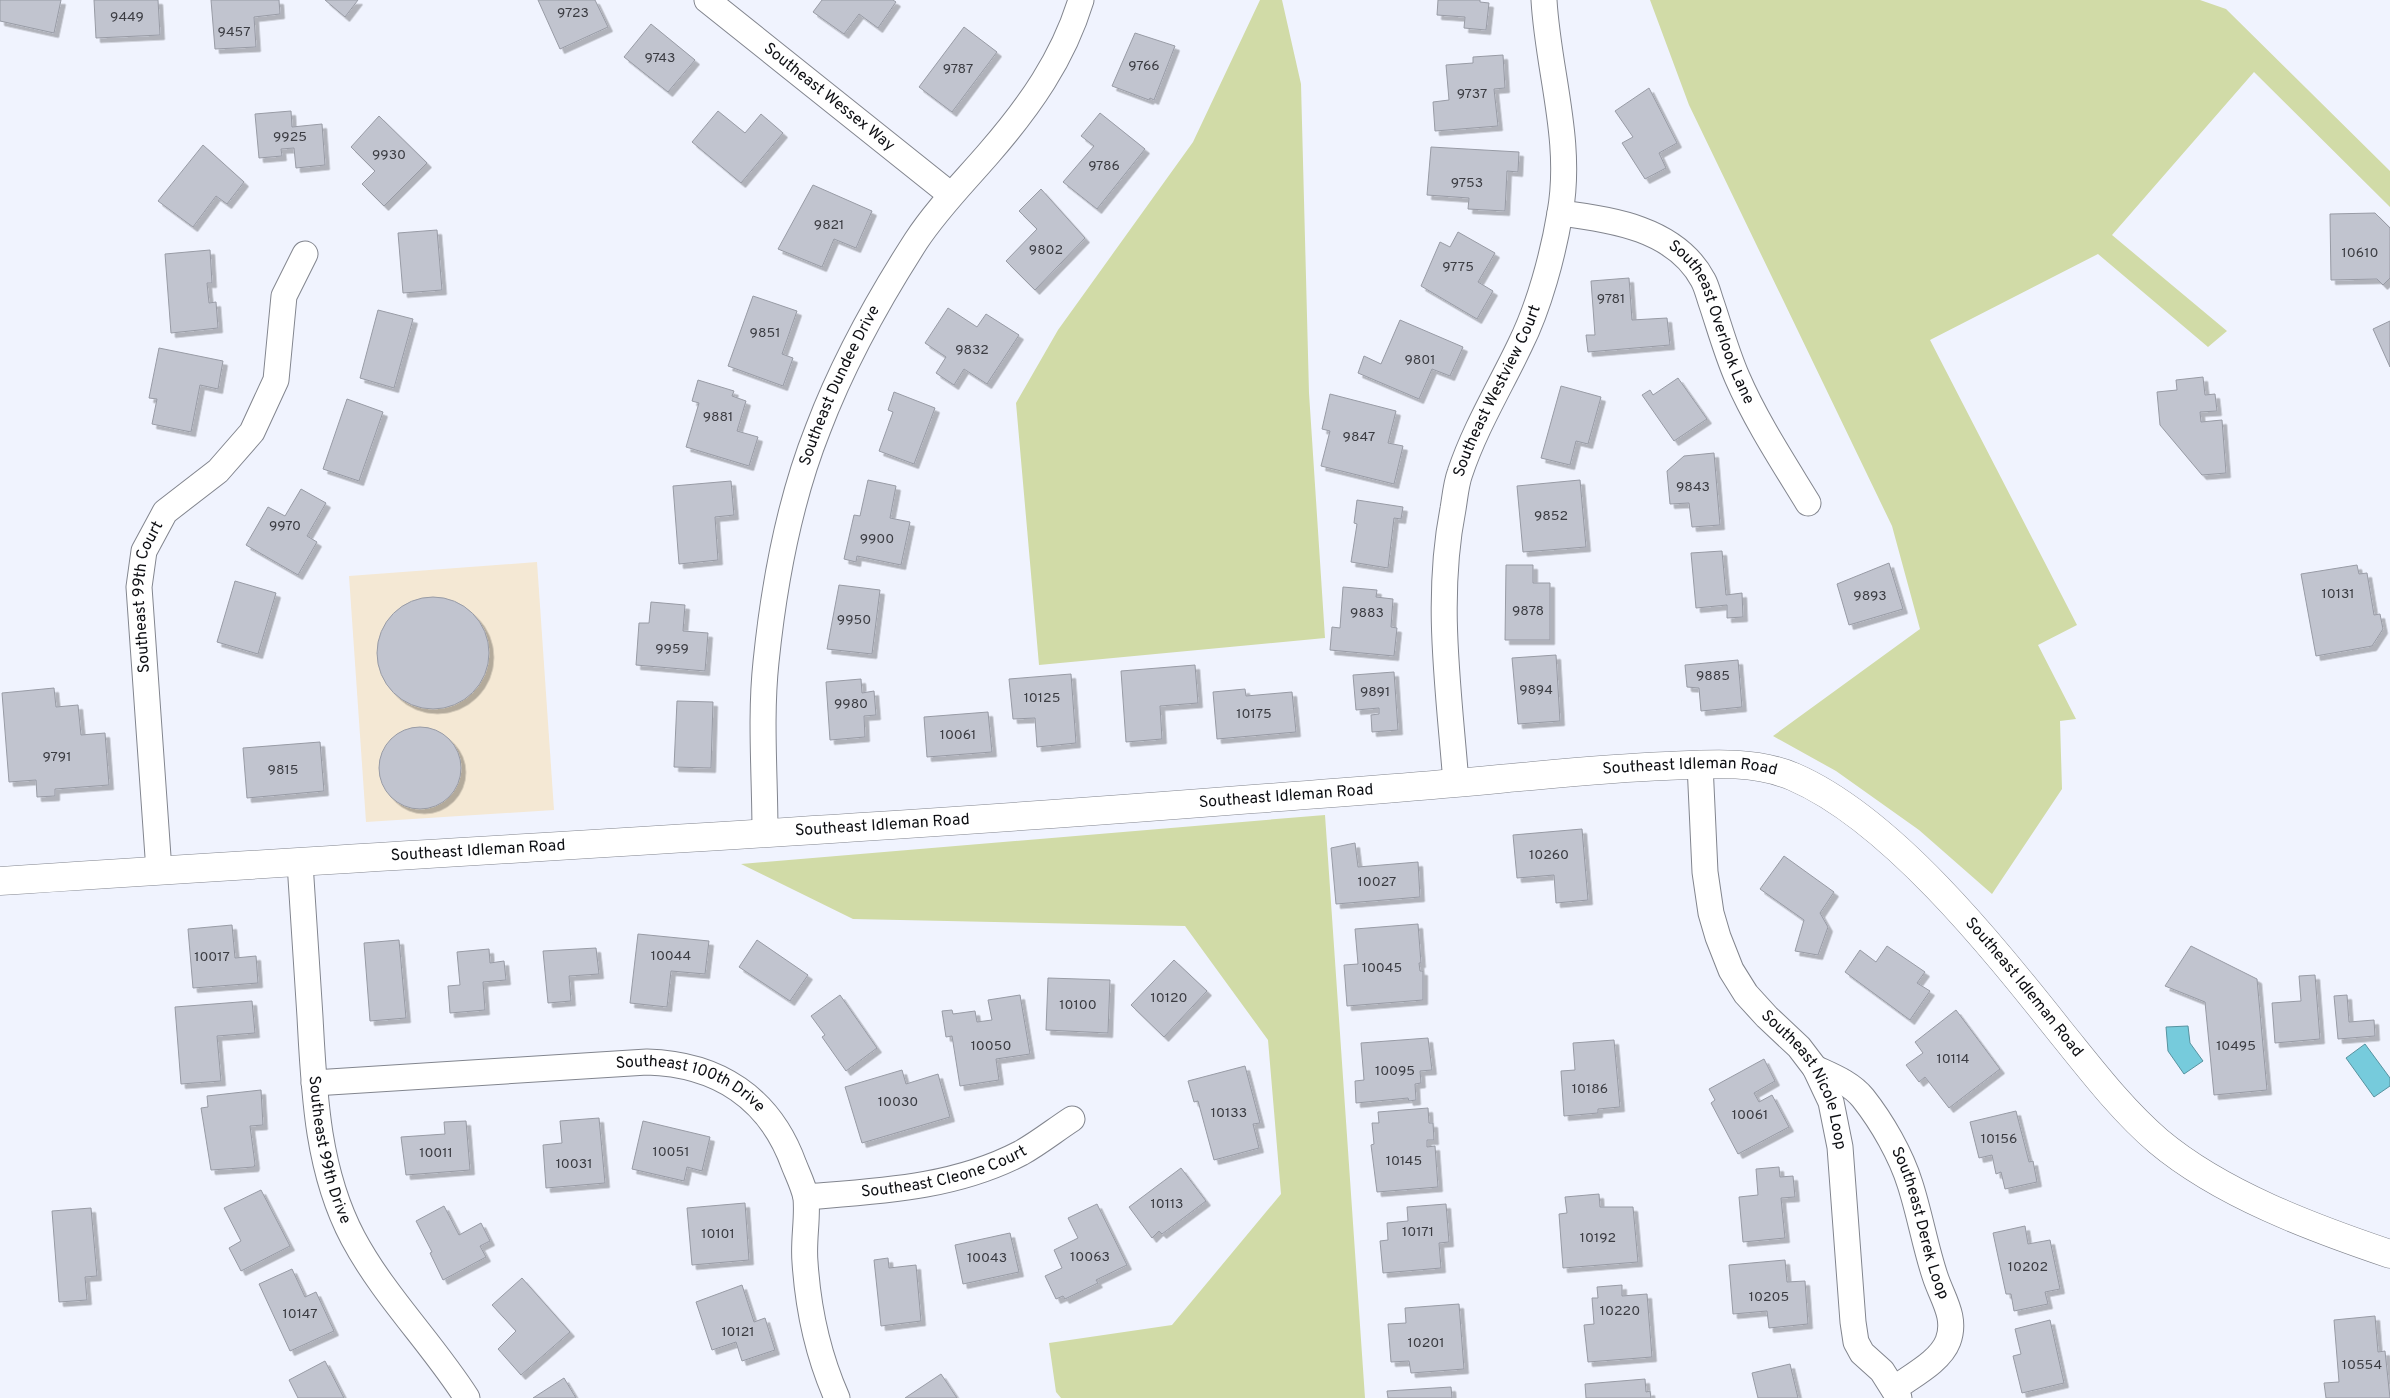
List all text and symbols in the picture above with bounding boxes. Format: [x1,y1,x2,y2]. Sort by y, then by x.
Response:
house number: 9723 [557,5,589,22]
house number: 9449 [110,9,144,26]
house number: 9457 [218,24,250,41]
street label: Southeast Wessex Way [759,39,898,156]
house number: 9743 [645,50,675,67]
house number: 9766 [1128,58,1160,75]
house number: 9787 [943,61,973,78]
house number: 9737 [1457,86,1487,103]
house number: 9925 [273,129,307,146]
house number: 9930 [372,147,406,164]
house number: 9786 [1088,158,1120,175]
house number: 9753 [1451,175,1483,192]
house number: 9821 [814,217,844,234]
street label: Southeast Overlook Lane [1664,236,1758,408]
house number: 9802 [1029,242,1063,259]
house number: 10610 [2342,245,2378,262]
house number: 9775 [1442,259,1474,276]
house number: 9781 [1597,291,1625,308]
street label: Southeast Dundee Drive [795,302,885,468]
street label: Southeast Westview Court [1449,302,1546,480]
house number: 9851 [750,325,780,342]
house number: 9832 [955,342,989,359]
house number: 9801 [1405,352,1435,369]
house number: 9881 [703,409,733,426]
house number: 9847 [1343,429,1375,446]
house number: 9843 [1676,479,1710,496]
house number: 9852 [1534,508,1568,525]
street label: Southeast 99th Court [129,518,168,674]
house number: 9970 [269,518,301,535]
house number: 9900 [860,531,894,548]
house number: 10131 [2321,586,2355,603]
house number: 9893 [1853,588,1887,605]
house number: 9878 [1512,603,1544,620]
house number: 9883 [1350,605,1384,622]
house number: 9950 [837,612,871,629]
house number: 9959 [655,641,689,658]
house number: 9885 [1696,668,1730,685]
house number: 9894 [1519,682,1553,699]
house number: 9891 [1360,684,1390,701]
house number: 10125 [1024,690,1060,707]
house number: 9980 [834,696,868,713]
house number: 10175 [1236,706,1272,723]
house number: 10061 [940,727,976,744]
house number: 9791 [43,749,71,766]
street label: Southeast Idleman Road [1602,754,1779,781]
house number: 9815 [268,762,298,779]
street label: Southeast Idleman Road [1198,780,1374,813]
street label: Southeast Idleman Road [794,810,970,841]
street label: Southeast Idleman Road [390,836,566,866]
house number: 10260 [1529,847,1569,864]
house number: 10027 [1358,874,1396,891]
street label: Southeast Idleman Road [1960,914,2087,1061]
house number: 10044 [651,948,691,965]
house number: 10017 [194,949,230,966]
house number: 10045 [1362,960,1402,977]
house number: 10120 [1151,990,1188,1007]
house number: 10100 [1059,997,1097,1014]
street label: Southeast Nicole Loop [1756,1006,1850,1151]
house number: 10050 [971,1038,1011,1055]
house number: 10495 [2216,1038,2256,1055]
house number: 10114 [1936,1051,1970,1068]
street label: Southeast 100th Drive [615,1052,769,1117]
house number: 10095 [1375,1063,1415,1080]
street label: Southeast 99th Drive [304,1075,355,1227]
house number: 10186 [1572,1081,1608,1098]
house number: 10030 [878,1094,918,1111]
house number: 10133 [1211,1105,1247,1122]
house number: 10061 [1732,1107,1768,1124]
house number: 10156 [1981,1131,2017,1148]
street label: Southeast Cleone Court [860,1142,1031,1203]
house number: 10051 [652,1144,690,1161]
street label: Southeast Derek Loop [1886,1144,1953,1303]
house number: 10011 [419,1145,453,1162]
house number: 10145 [1386,1153,1422,1170]
house number: 10031 [556,1156,592,1173]
house number: 10113 [1150,1196,1184,1213]
house number: 10171 [1402,1224,1434,1241]
house number: 10101 [701,1226,735,1243]
house number: 10192 [1580,1230,1616,1247]
house number: 10063 [1070,1249,1110,1266]
house number: 10043 [967,1250,1007,1267]
house number: 10202 [2008,1259,2048,1276]
house number: 10205 [1749,1289,1789,1306]
house number: 10220 [1600,1303,1640,1320]
house number: 10147 [282,1306,318,1323]
house number: 10121 [721,1324,755,1341]
house number: 10201 [1408,1335,1445,1352]
house number: 10554 [2342,1357,2382,1374]

